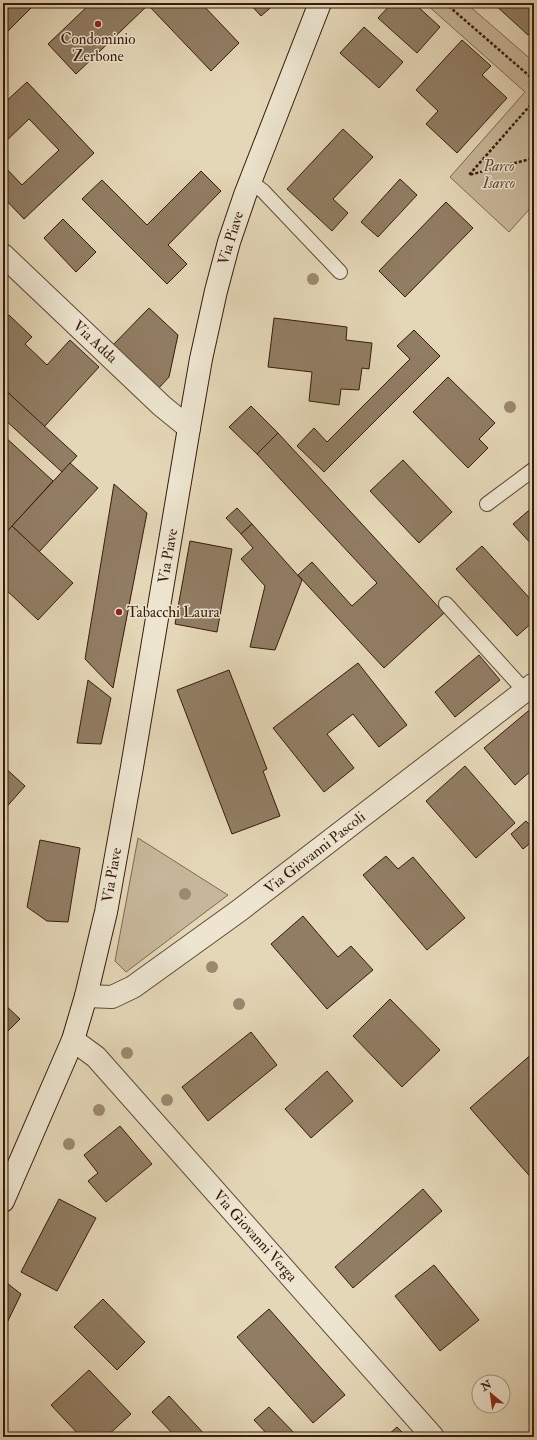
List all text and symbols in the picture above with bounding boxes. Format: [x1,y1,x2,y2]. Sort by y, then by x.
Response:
marker: Condominio Zerbone [93,19,103,29]
place label: Condominio Zerbone [61,30,136,66]
park label: Parco Isarco [482,157,515,193]
street label: Via Piave [214,209,248,267]
street label: Via Adda [69,317,122,368]
street label: Via Piave [154,527,182,585]
place label: Tabacchi Laura [127,603,221,622]
marker: Tabacchi Laura [114,607,124,617]
street label: Via Giovanni Pascoli [261,808,369,898]
street label: Via Piave [98,846,126,904]
street label: Via Giovanni Verga [209,1186,302,1287]
north arrow [471,1374,511,1414]
text: N [478,1377,495,1394]

